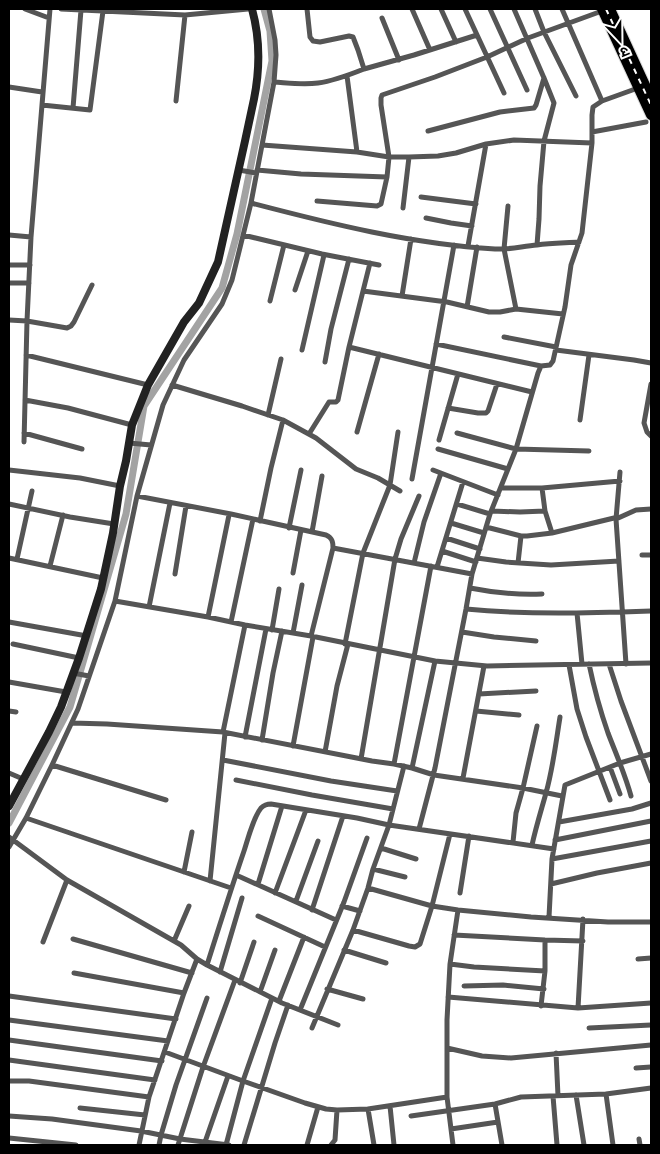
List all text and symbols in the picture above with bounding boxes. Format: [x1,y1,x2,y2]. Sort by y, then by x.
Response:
north arrow [595,15,645,65]
text: उ [617,43,632,61]

